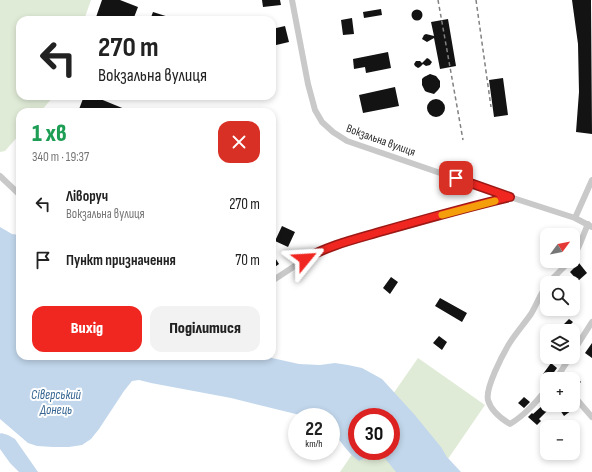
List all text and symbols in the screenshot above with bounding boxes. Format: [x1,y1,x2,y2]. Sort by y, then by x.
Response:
text: 270 m [98,31,159,64]
icon: left [32,32,84,84]
text: Вокзальна вулиця [98,65,207,86]
text: 1 хв [32,119,67,148]
button: close [218,121,260,163]
street label: Вокзальна вулиця [344,121,418,160]
text: 340 m · 19:37 [32,149,89,165]
pin [439,161,473,195]
icon: arrive [445,167,467,189]
text: Ліворуч [66,187,108,206]
icon: left [32,193,54,215]
text: 270 m [229,195,260,214]
text: Вокзальна вулиця [66,206,145,222]
north arrow [540,228,580,268]
map controls [540,228,580,460]
position arrow [284,238,326,280]
icon: arrive [32,249,54,271]
text: Пункт призначення [66,251,176,270]
text: 70 m [235,251,260,270]
button: search [540,276,580,316]
button: Вихід [32,306,142,352]
button: Поділитися [150,306,260,352]
button: layers [540,324,580,364]
button: + [540,372,580,412]
water label: Сіверський Донець [31,387,82,418]
speed limit sign: 30 [348,408,400,460]
text: 22 [305,417,323,441]
button: − [540,420,580,460]
text: km/h [305,438,323,450]

